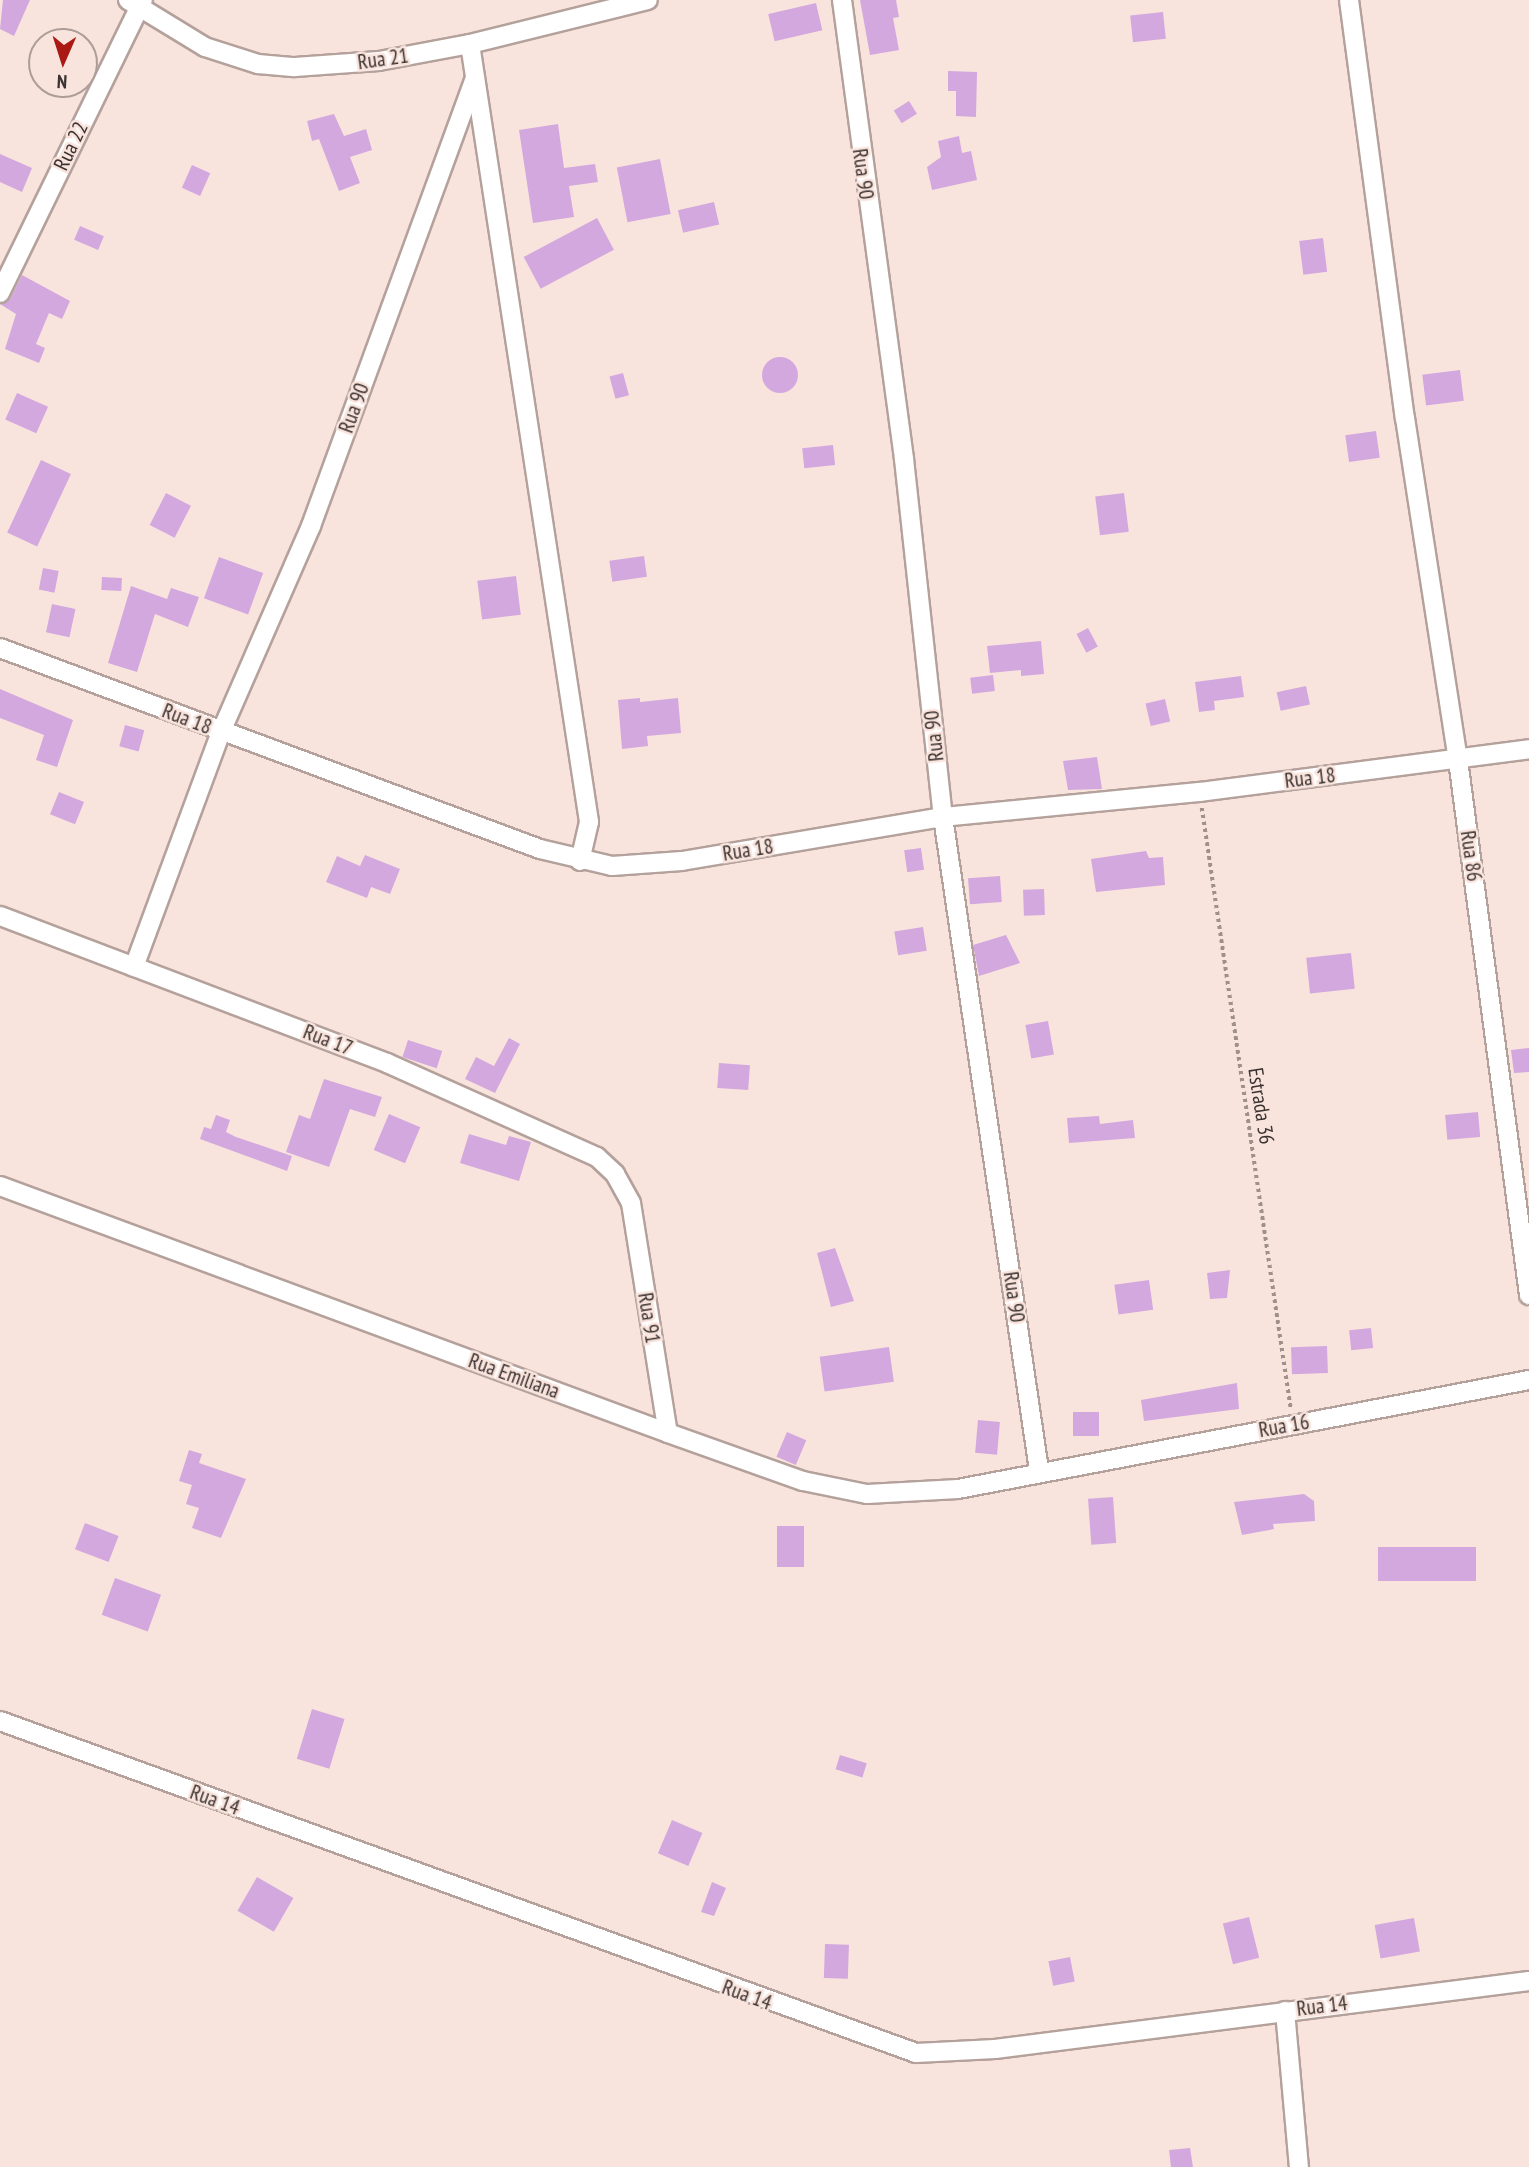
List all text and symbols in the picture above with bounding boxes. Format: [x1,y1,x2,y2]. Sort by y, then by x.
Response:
north arrow [28,28,98,98]
street label: Rua 21 [356,43,410,75]
text: N [56,70,68,94]
street label: Rua 22 [49,118,93,174]
street label: Rua 90 [847,147,879,201]
street label: Rua 90 [333,380,375,436]
street label: Rua 18 [159,698,215,740]
street label: Rua 90 [919,709,949,763]
street label: Rua 18 [1283,762,1337,794]
street label: Rua 86 [1455,829,1487,883]
street label: Rua 18 [721,834,775,866]
street label: Rua 17 [300,1019,356,1061]
street label: Estrada 36 [1243,1066,1279,1146]
street label: Rua 90 [998,1270,1030,1324]
street label: Rua 91 [633,1291,665,1345]
street label: Rua Emiliana [465,1348,563,1404]
street label: Rua 16 [1257,1409,1311,1443]
street label: Rua 14 [187,1779,243,1821]
street label: Rua 14 [719,1974,775,2016]
street label: Rua 14 [1295,1990,1349,2022]

